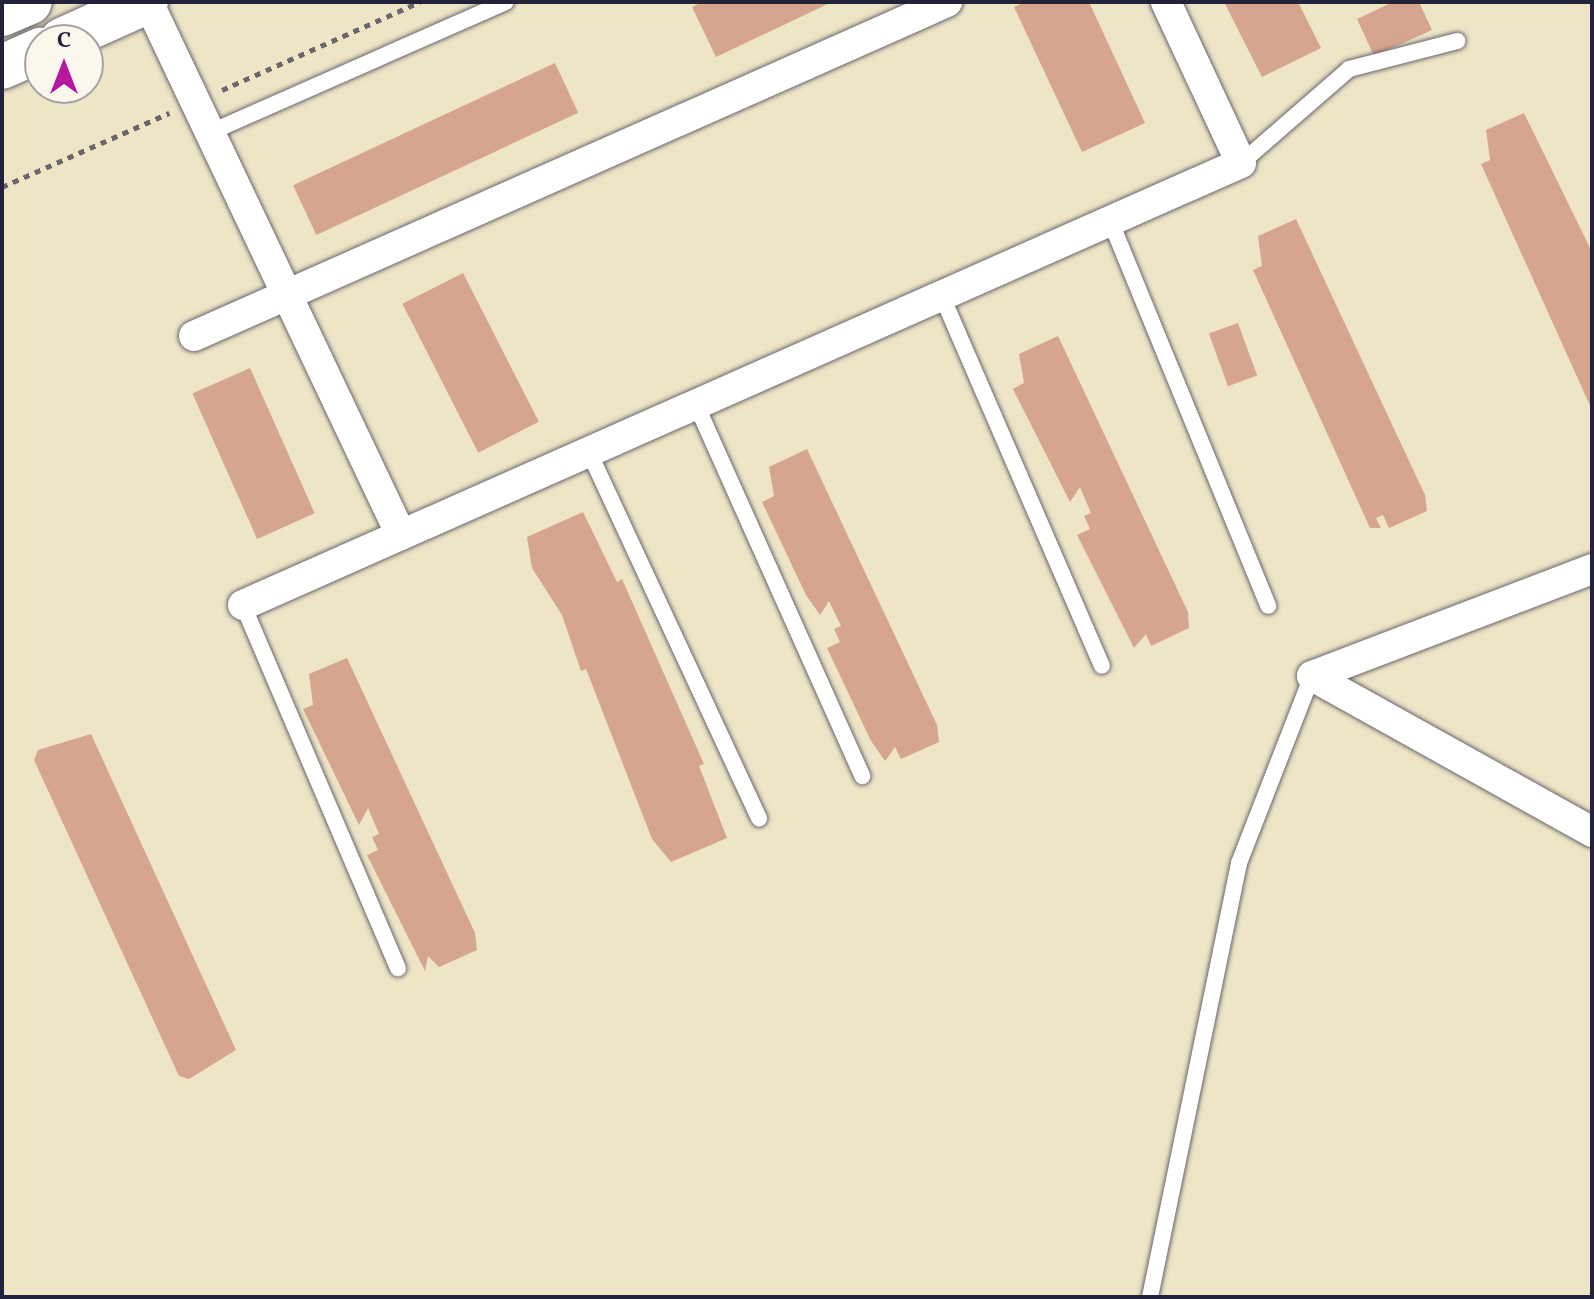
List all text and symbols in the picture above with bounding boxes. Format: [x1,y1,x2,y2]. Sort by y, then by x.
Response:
north arrow [24,24,104,104]
text: С [57,26,71,57]

